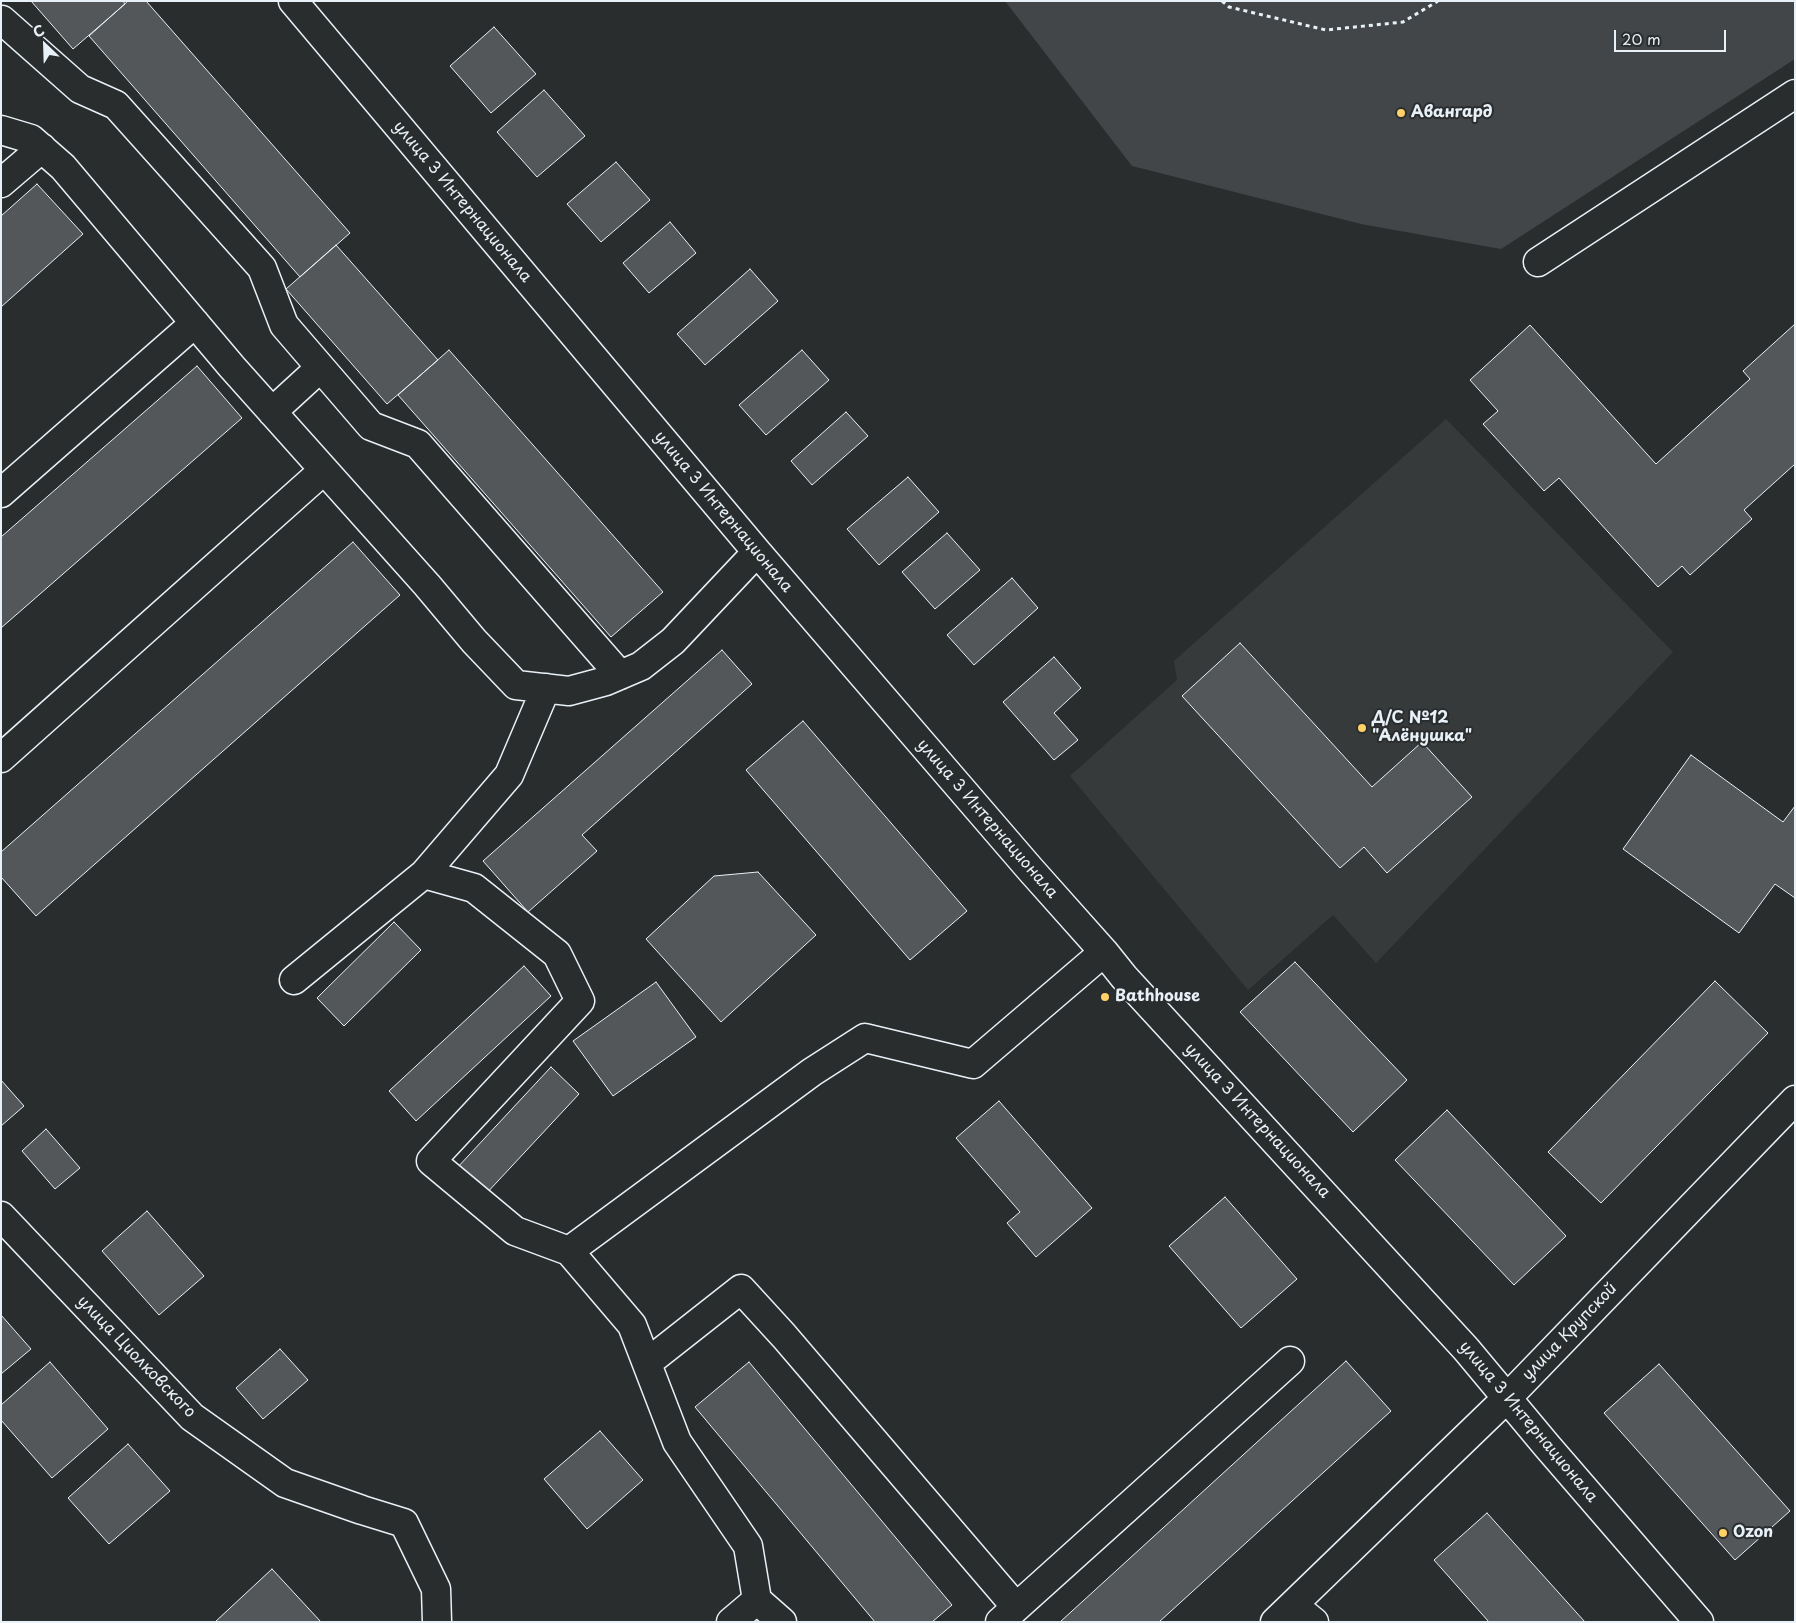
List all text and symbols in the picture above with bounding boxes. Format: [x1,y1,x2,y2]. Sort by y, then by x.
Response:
text: С [30,19,48,43]
north arrow [20,20,70,70]
scale bar [1616,20,1728,52]
text: 20 m [1622,27,1661,50]
place label: Авангард [1411,103,1493,123]
marker: Авангард [1395,107,1407,119]
street label: улица 3 Интернационала [389,117,535,287]
street label: улица 3 Интернационала [650,427,796,597]
place label: Д/С №12 "Алёнушка" [1372,709,1472,747]
marker: Д/С №12 "Алёнушка" [1356,722,1368,734]
street label: улица 3 Интернационала [913,735,1061,903]
place label: Bathhouse [1115,987,1200,1007]
marker: Bathhouse [1099,991,1111,1003]
street label: улица 3 Интернационала [1180,1040,1334,1202]
street label: улица Крупской [1519,1279,1621,1385]
street label: улица Циолковского [73,1292,199,1422]
street label: улица 3 Интернационала [1455,1337,1601,1507]
place label: Ozon [1733,1523,1773,1543]
marker: Ozon [1717,1527,1729,1539]

